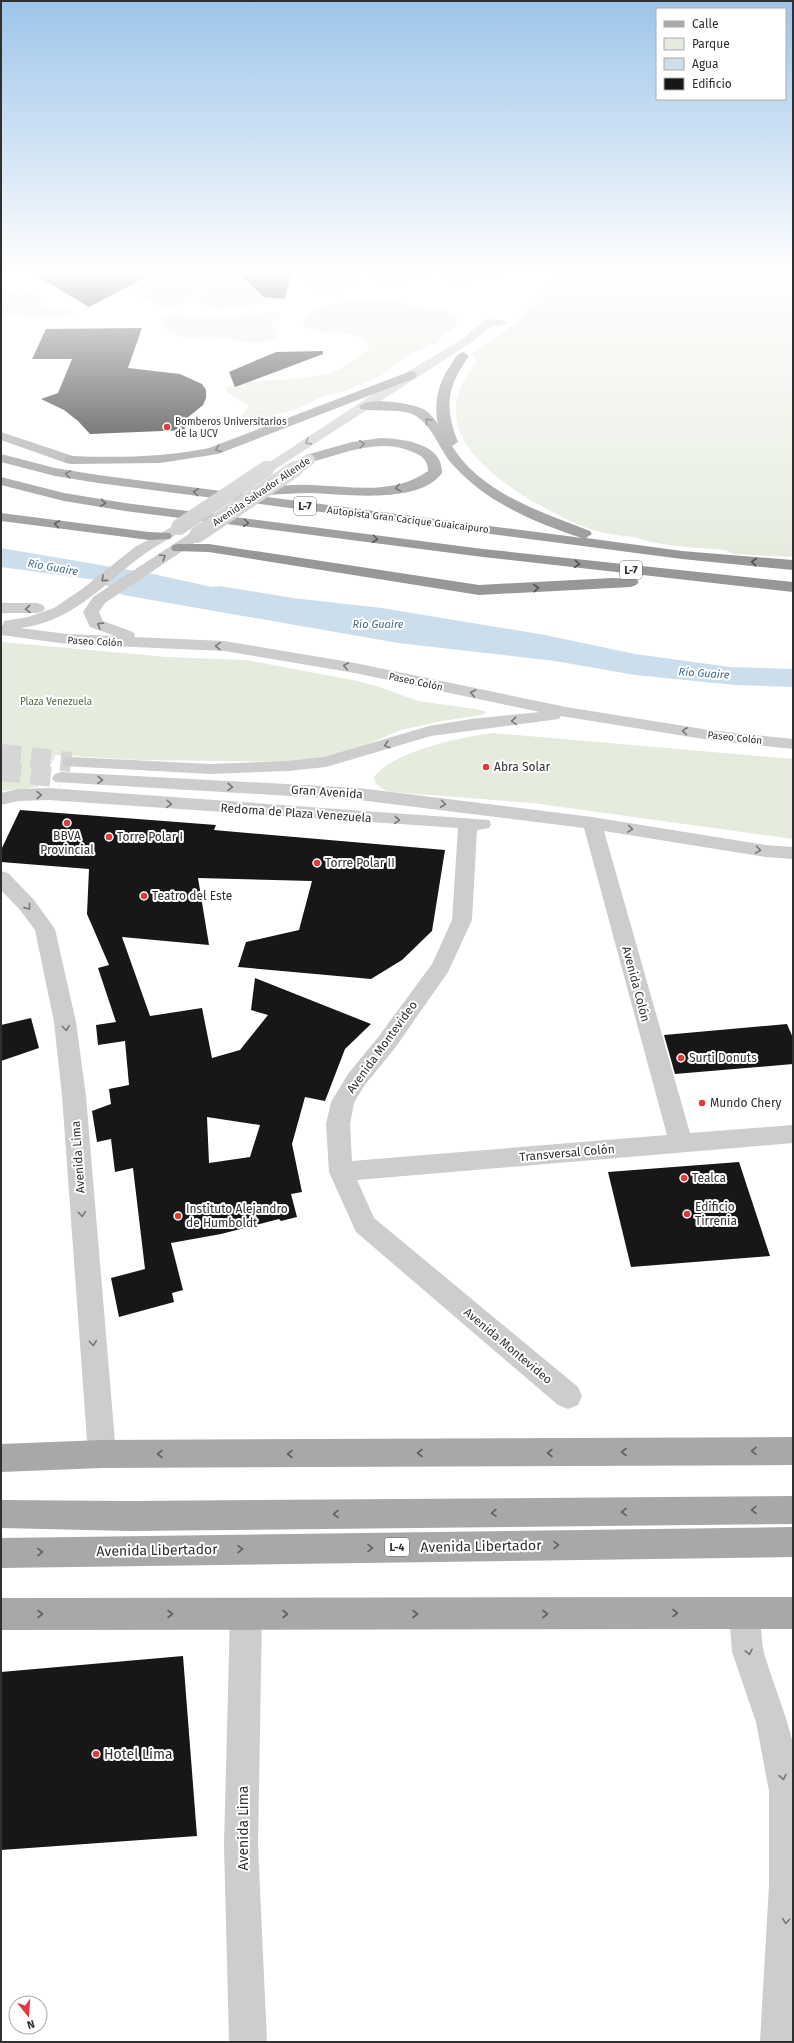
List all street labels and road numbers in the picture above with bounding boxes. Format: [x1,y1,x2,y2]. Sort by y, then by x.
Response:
street label: Avenida Salvador Allende [210,455,313,529]
road number: L-7 [294,497,316,515]
street label: Autopista Gran Cacique Guaicaipuro [326,504,489,536]
road number: L-7 [620,561,642,579]
street label: Paseo Colón [67,635,123,649]
street label: Paseo Colón [388,670,444,694]
street label: Paseo Colón [707,729,763,747]
street label: Gran Avenida [291,783,363,801]
street label: Redoma de Plaza Venezuela [220,801,372,825]
street label: Avenida Colón [619,945,653,1023]
street label: Avenida Montevideo [344,998,420,1096]
street label: Avenida Lima [68,1120,88,1194]
street label: Transversal Colón [519,1142,615,1164]
street label: Avenida Montevideo [461,1305,555,1387]
street label: Avenida Libertador [420,1537,542,1556]
road number: L-4 [385,1538,409,1556]
street label: Avenida Libertador [96,1541,218,1560]
street label: Avenida Lima [235,1786,252,1870]

